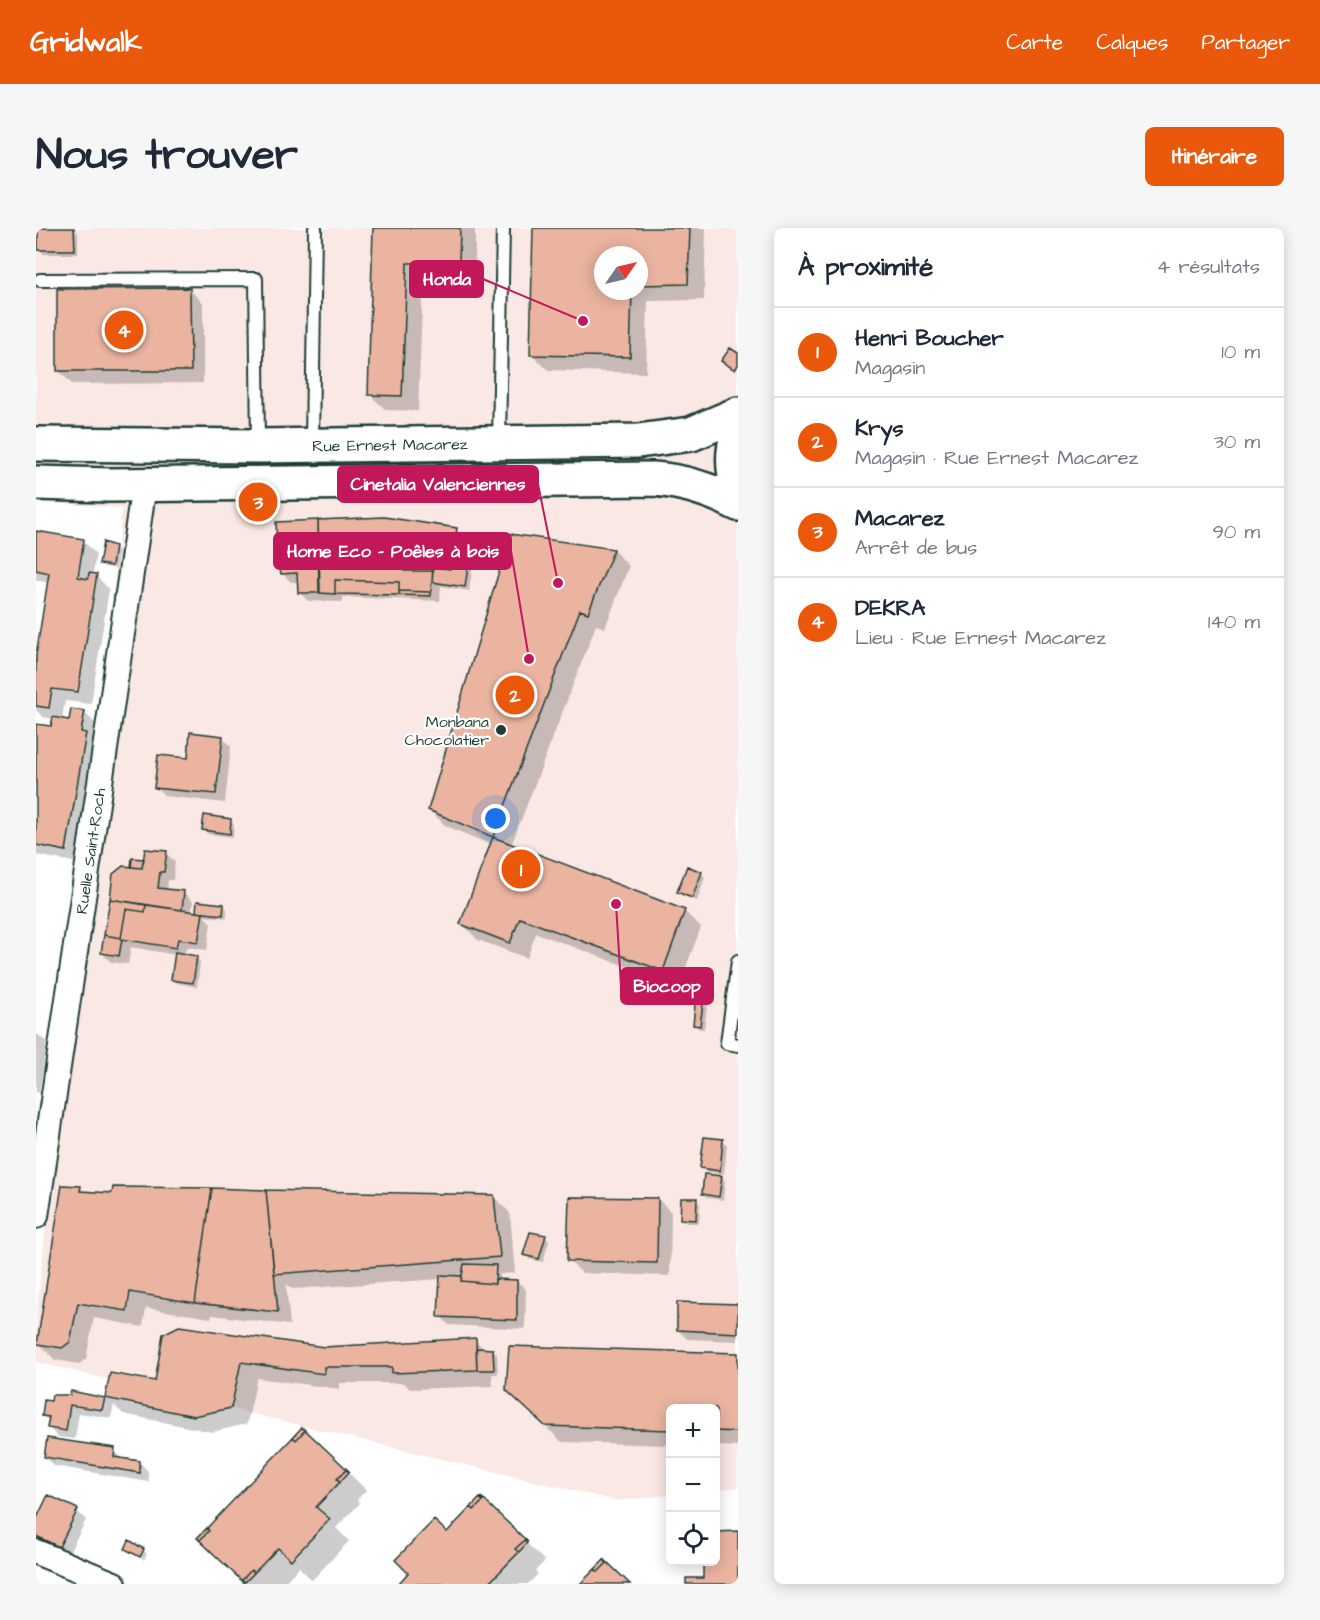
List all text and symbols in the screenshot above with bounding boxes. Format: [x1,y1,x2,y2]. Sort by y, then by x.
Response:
text: Gridwalk [30,23,142,62]
text: Carte [1006,28,1063,57]
text: Calques [1096,28,1168,57]
text: Partager [1201,28,1290,57]
text: Nous trouver [36,127,298,185]
button: Itinéraire [1145,127,1284,186]
north arrow [594,246,648,300]
text: À proximité [798,249,933,285]
text: 4 résultats [1157,253,1260,281]
callout: Honda [410,261,483,297]
text: Honda [423,267,472,292]
pin: 4 [104,308,143,352]
text: Henri Boucher [855,323,1004,354]
text: 1 [816,338,819,366]
text: 10 m [1221,338,1260,366]
text: Magasin [855,354,925,382]
text: Krys [855,413,904,444]
text: 2 [812,428,823,456]
text: 30 m [1214,428,1260,456]
street label: Rue Ernest Macarez [312,433,468,457]
text: Magasin · Rue Ernest Macarez [855,444,1138,472]
callout: Cinetalia Valenciennes [338,466,538,502]
text: Cinetalia Valenciennes [350,472,526,497]
pin: 3 [238,480,278,524]
text: Macarez [855,503,944,534]
text: 3 [812,518,823,546]
text: 90 m [1212,518,1260,546]
callout: Home Eco - Poêles à bois [274,533,511,569]
text: Arrêt de bus [855,534,977,562]
text: Home Eco - Poêles à bois [287,539,499,564]
text: DEKRA [855,593,925,624]
text: 4 [811,608,824,636]
text: 140 m [1208,608,1260,636]
text: Lieu · Rue Ernest Macarez [855,624,1106,652]
pin: 2 [496,672,534,718]
place label: Monbana Chocolatier [405,711,489,751]
marker: Monbana Chocolatier [494,723,508,737]
street label: Ruelle Saint-Roch [71,787,111,916]
your location [481,804,510,833]
pin: 1 [502,846,540,892]
callout: Biocoop [621,968,713,1004]
text: Biocoop [633,974,701,999]
map controls [666,1404,720,1566]
button: + [666,1404,720,1458]
button: − [666,1458,720,1512]
button: locate [666,1512,720,1566]

